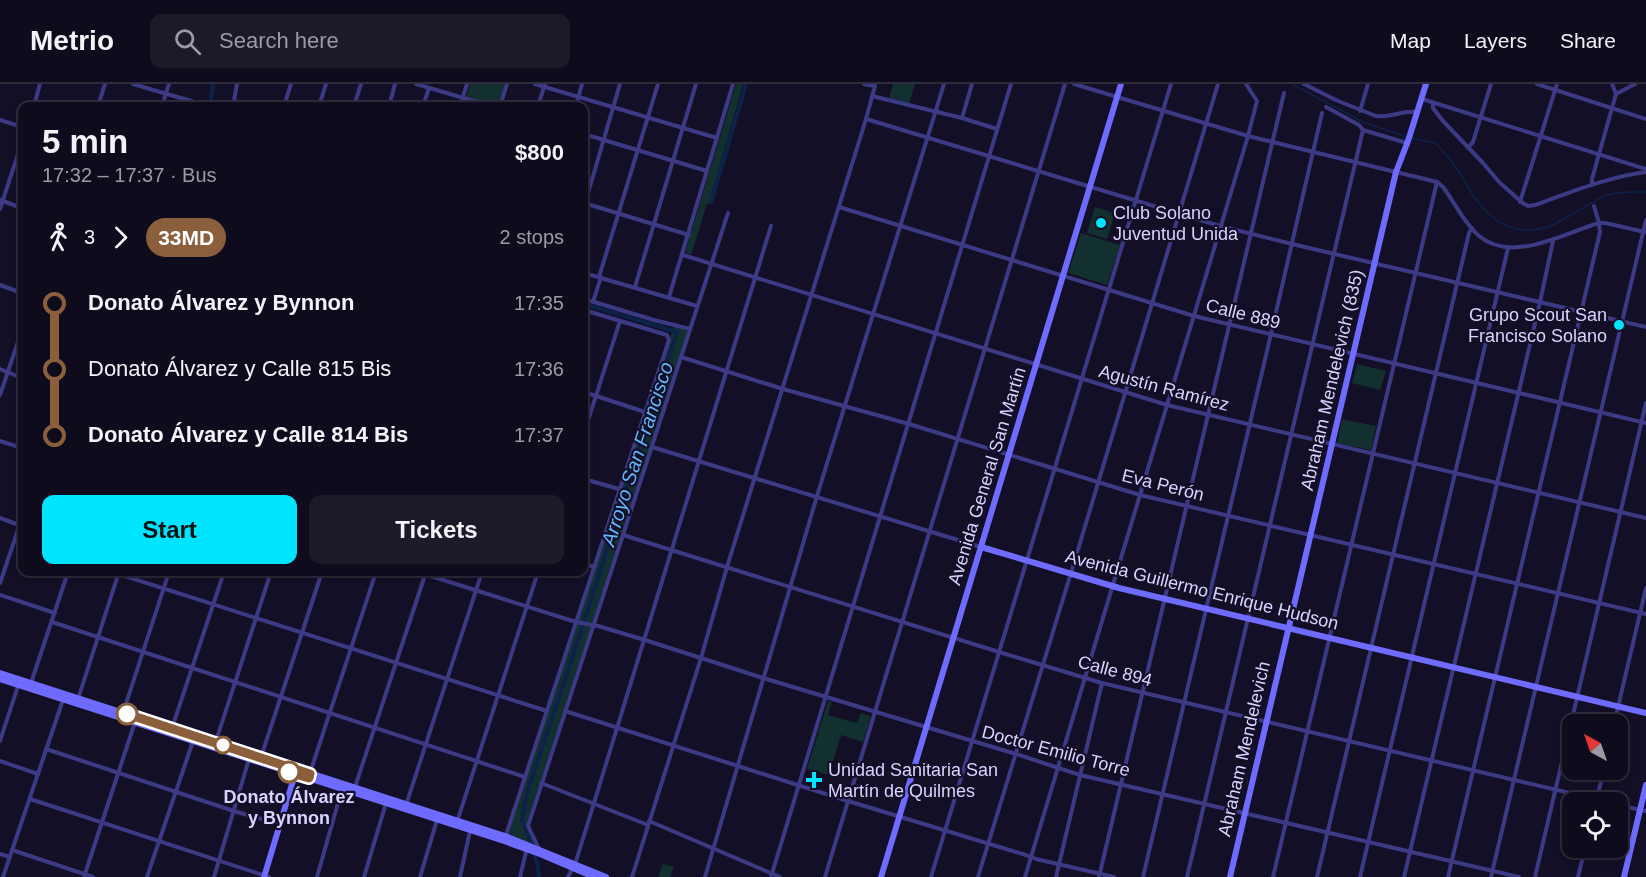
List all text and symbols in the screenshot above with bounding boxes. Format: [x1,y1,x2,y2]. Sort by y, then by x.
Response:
search box [150,14,570,68]
text: Metrio [30,25,114,56]
icon: search [171,25,204,58]
text: Search here [219,28,339,53]
text: Map [1390,29,1431,52]
text: Layers [1464,29,1527,52]
text: Share [1560,29,1616,52]
text: 5 min [42,123,128,160]
text: $800 [515,140,564,165]
text: 17:32 – 17:37 · Bus [42,164,217,186]
place label: Club Solano Juventud Unida [1113,203,1239,244]
marker: Club Solano Juventud Unida [1094,216,1108,230]
icon: walk [42,221,75,254]
icon: forward [104,221,137,254]
text: 3 [84,226,95,248]
text: 33MD [158,226,214,249]
text: 2 stops [500,226,564,248]
street label: Abraham Mendelevich (835) [1297,268,1367,492]
text: Donato Álvarez y Bynnon [88,290,354,315]
text: 17:35 [514,292,564,314]
street label: Calle 889 [1204,295,1282,333]
place label: Grupo Scout San Francisco Solano [1468,305,1607,346]
marker: Grupo Scout San Francisco Solano [1612,318,1626,332]
text: Donato Álvarez y Calle 815 Bis [88,356,391,381]
text: 17:36 [514,358,564,380]
water label: Arroyo San Francisco [597,359,677,550]
street label: Agustín Ramírez [1097,361,1231,415]
street label: Avenida General San Martín [944,365,1030,587]
text: Donato Álvarez y Calle 814 Bis [88,422,408,447]
text: 17:37 [514,424,564,446]
street label: Eva Perón [1120,465,1206,505]
button: Start [42,495,297,564]
button: Tickets [309,495,564,564]
street label: Avenida Guillermo Enrique Hudson [1063,546,1341,634]
street label: Calle 894 [1076,651,1154,691]
street label: Abraham Mendelevich [1214,659,1274,839]
unlabelled marker [116,703,138,725]
north arrow [1562,714,1628,780]
map controls [1562,714,1628,858]
street label: Doctor Emilio Torre [980,722,1132,780]
unlabelled marker [214,736,232,754]
place label: Unidad Sanitaria San Martín de Quilmes [828,760,998,801]
marker: Donato Álvarez y Bynnon [278,761,300,783]
marker: Unidad Sanitaria San Martín de Quilmes [805,771,823,789]
place label: Donato Álvarez y Bynnon [223,786,355,828]
button: locate [1562,792,1628,858]

